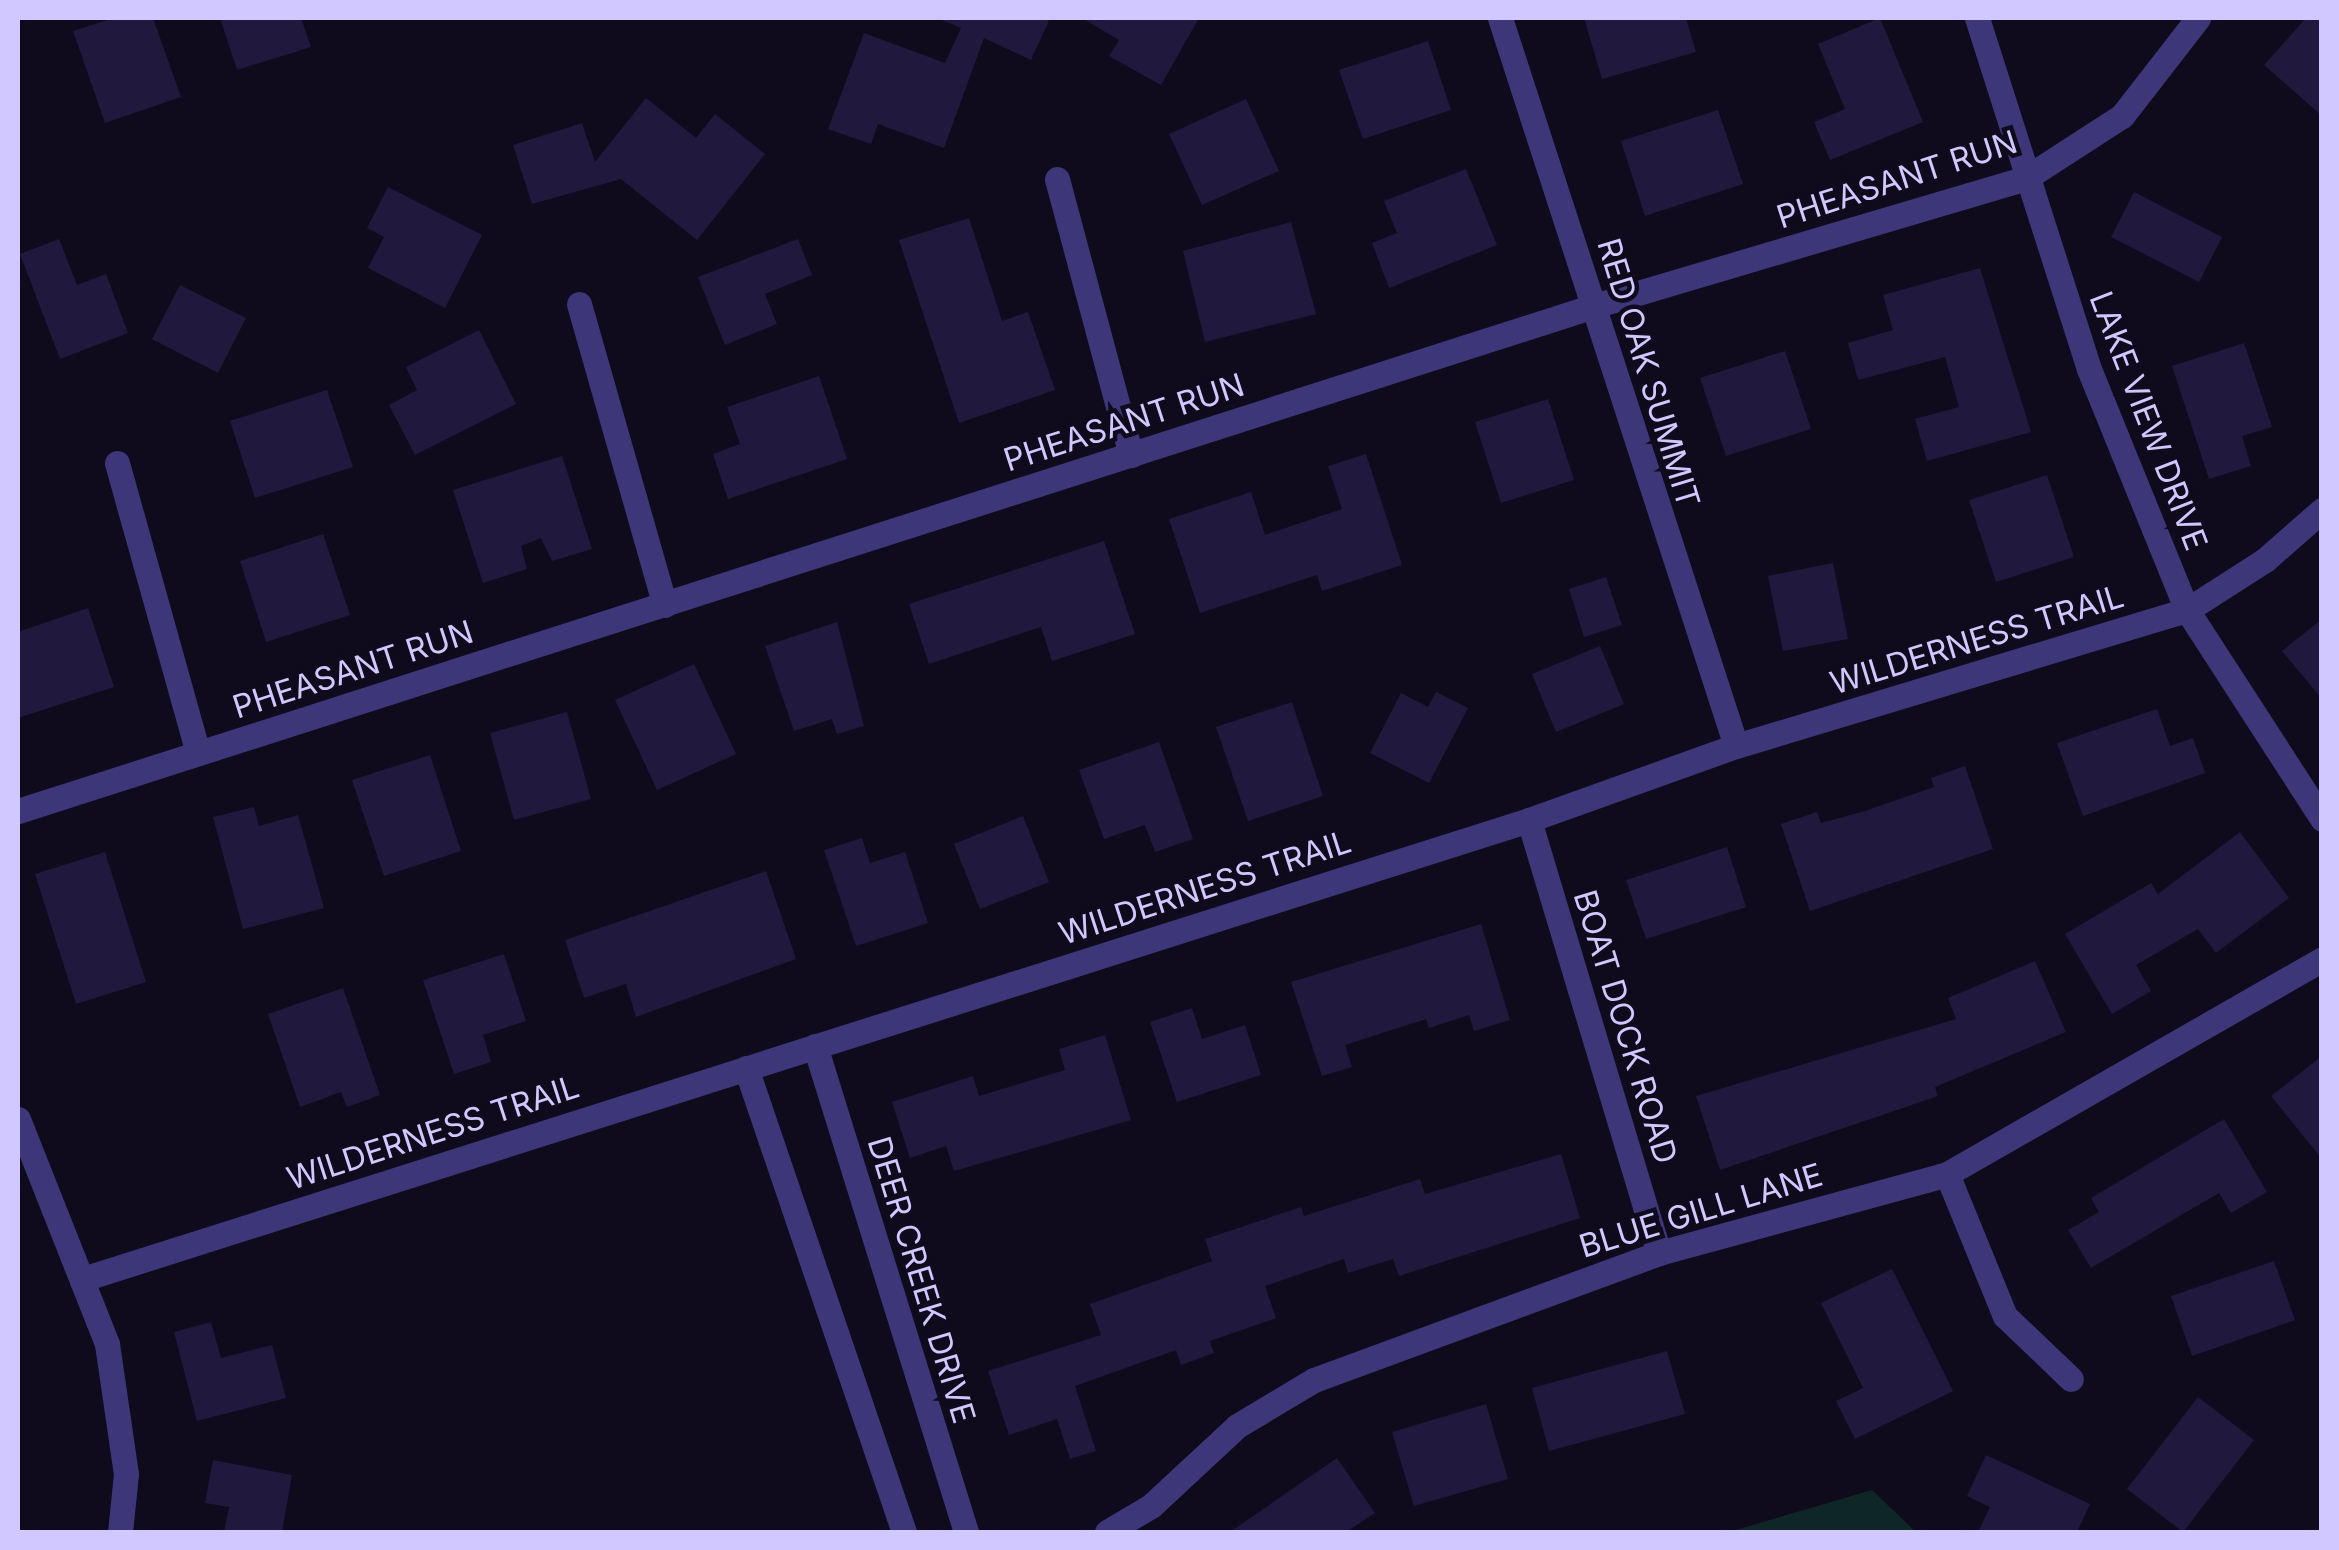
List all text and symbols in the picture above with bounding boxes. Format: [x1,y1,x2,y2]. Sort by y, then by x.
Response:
street label: PHEASANT RUN [1772,123,2022,237]
street label: RED OAK SUMMIT [1589,234,1707,512]
street label: LAKE VIEW DRIVE [2081,286,2215,556]
street label: PHEASANT RUN [999,366,1249,480]
street label: WILDERNESS TRAIL [1826,577,2128,703]
street label: PHEASANT RUN [228,613,478,727]
street label: WILDERNESS TRAIL [1054,823,1356,953]
street label: BOAT DOCK ROAD [1565,886,1685,1168]
street label: WILDERNESS TRAIL [282,1068,584,1198]
street label: DEER CREEK DRIVE [859,1132,983,1428]
street label: BLUE GILL LANE [1575,1156,1827,1266]

